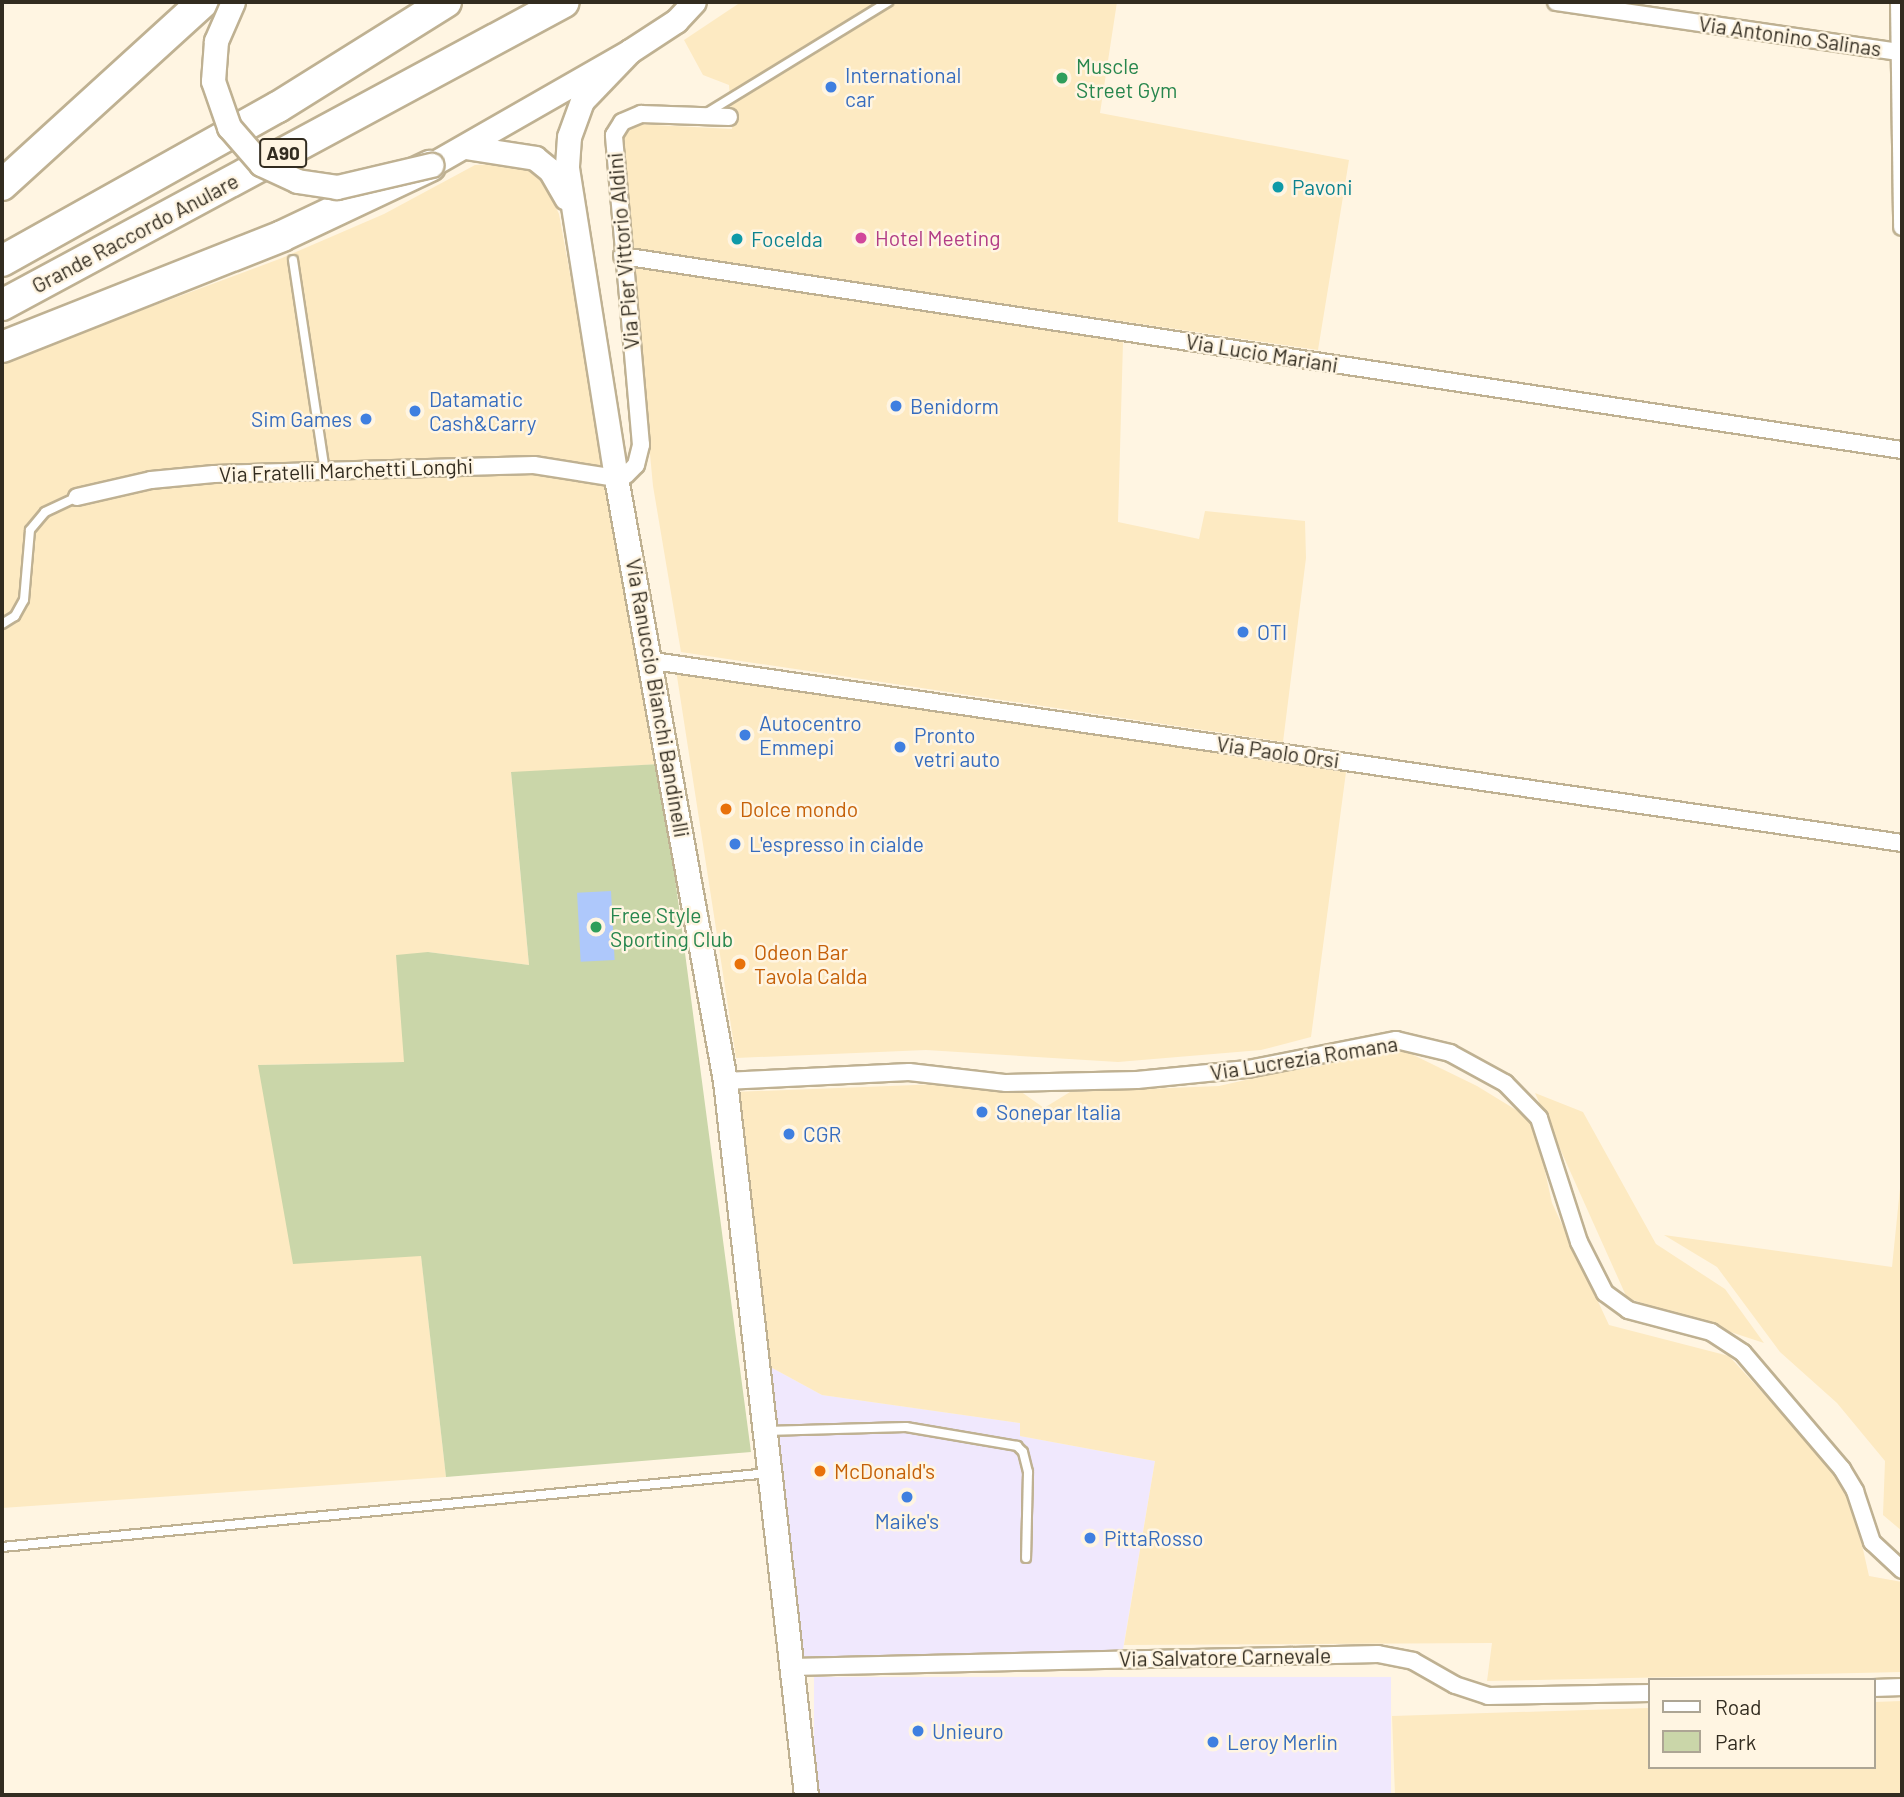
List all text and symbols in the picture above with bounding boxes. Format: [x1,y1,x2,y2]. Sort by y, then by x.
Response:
street label: Via Antonino Salinas [1697,11,1883,61]
place label: Muscle Street Gym [1076,53,1177,103]
place label: International car [845,62,961,112]
marker: Muscle Street Gym [1054,70,1070,86]
marker: International car [823,79,839,95]
road number: A90 [258,138,308,168]
street label: Via Pier Vittorio Aldini [602,152,644,350]
street label: Grande Raccordo Anulare [27,168,243,298]
place label: Pavoni [1292,174,1353,200]
marker: Pavoni [1270,179,1286,195]
place label: Hotel Meeting [875,225,1000,251]
place label: Focelda [751,226,823,252]
marker: Hotel Meeting [853,230,869,246]
marker: Focelda [729,231,745,247]
street label: Via Lucio Mariani [1184,329,1340,377]
place label: Datamatic Cash&Carry [429,386,536,436]
place label: Benidorm [910,393,999,419]
marker: Benidorm [888,398,904,414]
marker: Datamatic Cash&Carry [407,403,423,419]
place label: Sim Games [251,406,352,432]
marker: Sim Games [358,411,374,427]
street label: Via Fratelli Marchetti Longhi [219,453,473,487]
street label: Via Ranuccio Bianchi Bandinelli [621,556,695,840]
place label: OTI [1257,619,1287,645]
marker: OTI [1235,624,1251,640]
place label: Autocentro Emmepi [759,710,862,760]
place label: Pronto vetri auto [914,722,1000,772]
marker: Autocentro Emmepi [737,727,753,743]
street label: Via Paolo Orsi [1215,731,1341,773]
marker: Pronto vetri auto [892,739,908,755]
place label: Dolce mondo [740,796,858,822]
marker: Dolce mondo [718,801,734,817]
place label: L'espresso in cialde [749,831,924,857]
marker: L'espresso in cialde [727,836,743,852]
place label: Free Style Sporting Club [610,902,733,952]
marker: Free Style Sporting Club [588,919,604,935]
place label: Odeon Bar Tavola Calda [754,939,867,989]
marker: Odeon Bar Tavola Calda [732,956,748,972]
street label: Via Lucrezia Romana [1208,1031,1400,1085]
place label: Sonepar Italia [996,1099,1121,1125]
marker: Sonepar Italia [974,1104,990,1120]
place label: CGR [803,1121,841,1147]
marker: CGR [781,1126,797,1142]
place label: McDonald's [834,1458,935,1484]
marker: McDonald's [812,1463,828,1479]
marker: Maike's [899,1489,915,1505]
place label: Maike's [875,1508,939,1534]
place label: PittaRosso [1104,1525,1203,1551]
marker: PittaRosso [1082,1530,1098,1546]
street label: Via Salvatore Carnevale [1119,1643,1331,1671]
legend [1648,1678,1876,1769]
text: Road [1715,1694,1761,1719]
place label: Unieuro [932,1718,1004,1744]
marker: Unieuro [910,1723,926,1739]
place label: Leroy Merlin [1227,1729,1338,1755]
text: Park [1715,1729,1756,1754]
marker: Leroy Merlin [1205,1734,1221,1750]

